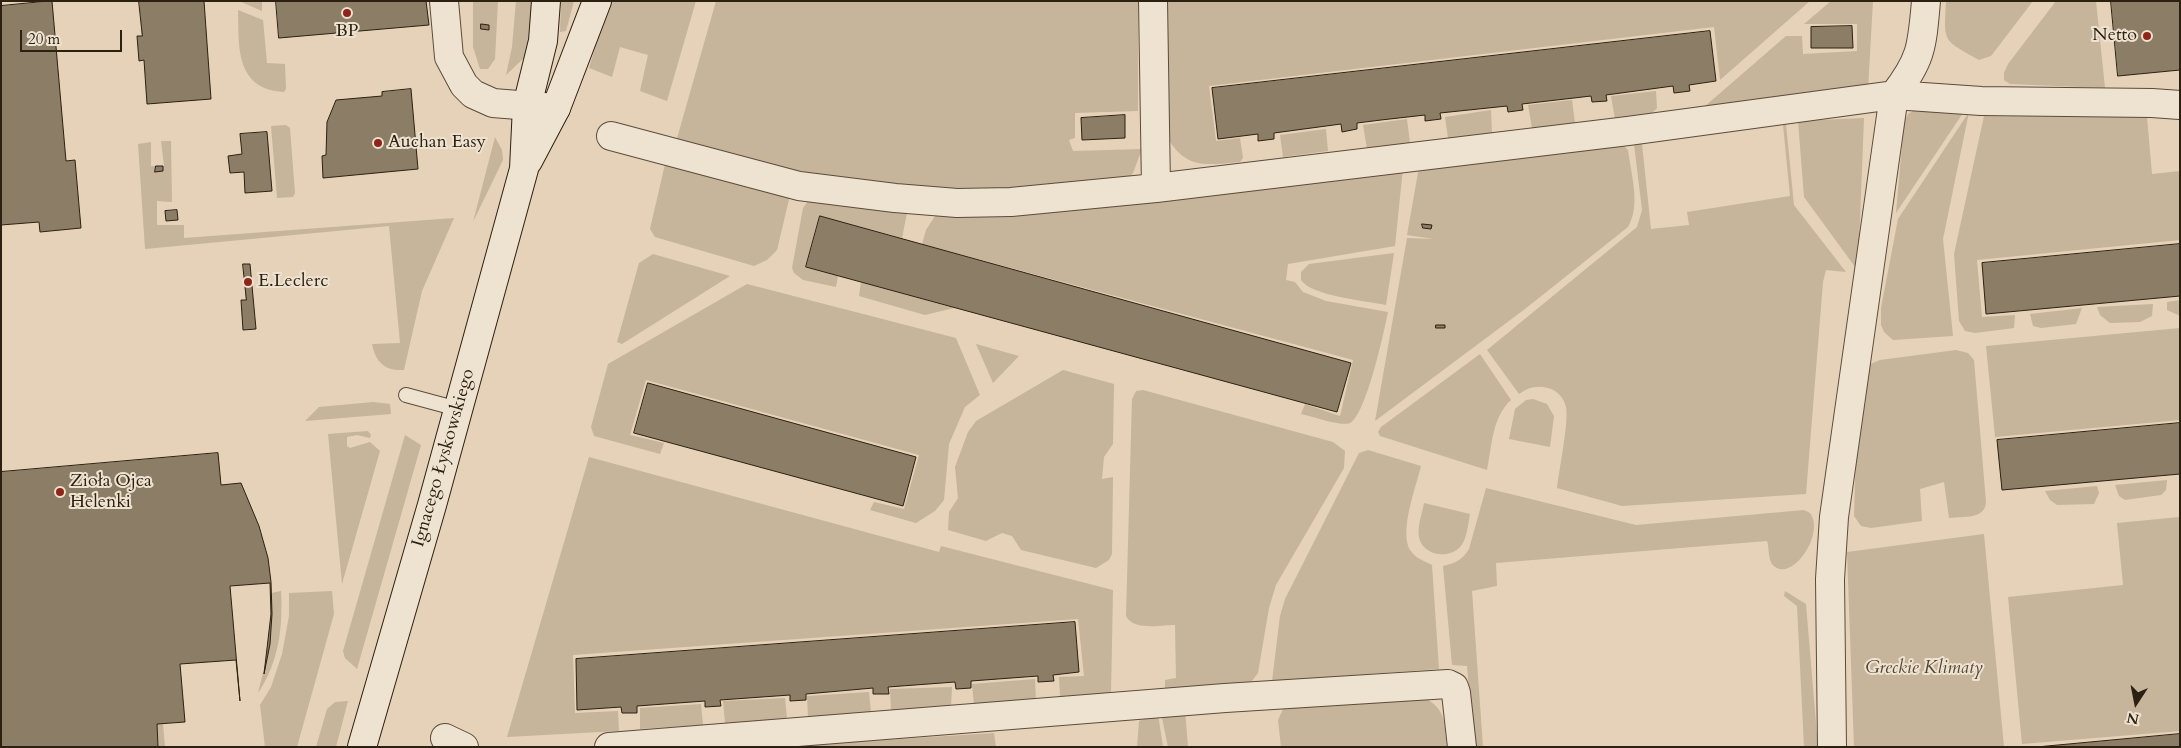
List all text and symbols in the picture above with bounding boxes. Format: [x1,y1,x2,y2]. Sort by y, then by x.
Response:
marker: BP [341,7,353,19]
scale bar [22,20,125,52]
place label: BP [336,21,358,43]
place label: Netto [2092,25,2137,47]
text: 20 m [28,29,60,49]
marker: Netto [2141,30,2153,42]
place label: Auchan Easy [388,132,486,154]
marker: Auchan Easy [372,137,384,149]
place label: E.Leclerc [258,271,328,293]
marker: E.Leclerc [242,276,254,288]
street label: Ignacego Łyskowskiego [408,366,480,550]
place label: Zioła Ojca Helenki [70,471,152,514]
marker: Zioła Ojca Helenki [54,486,66,498]
park label: Greckie Klimaty [1865,658,1983,680]
north arrow [2111,678,2161,728]
text: N [2125,708,2141,729]

